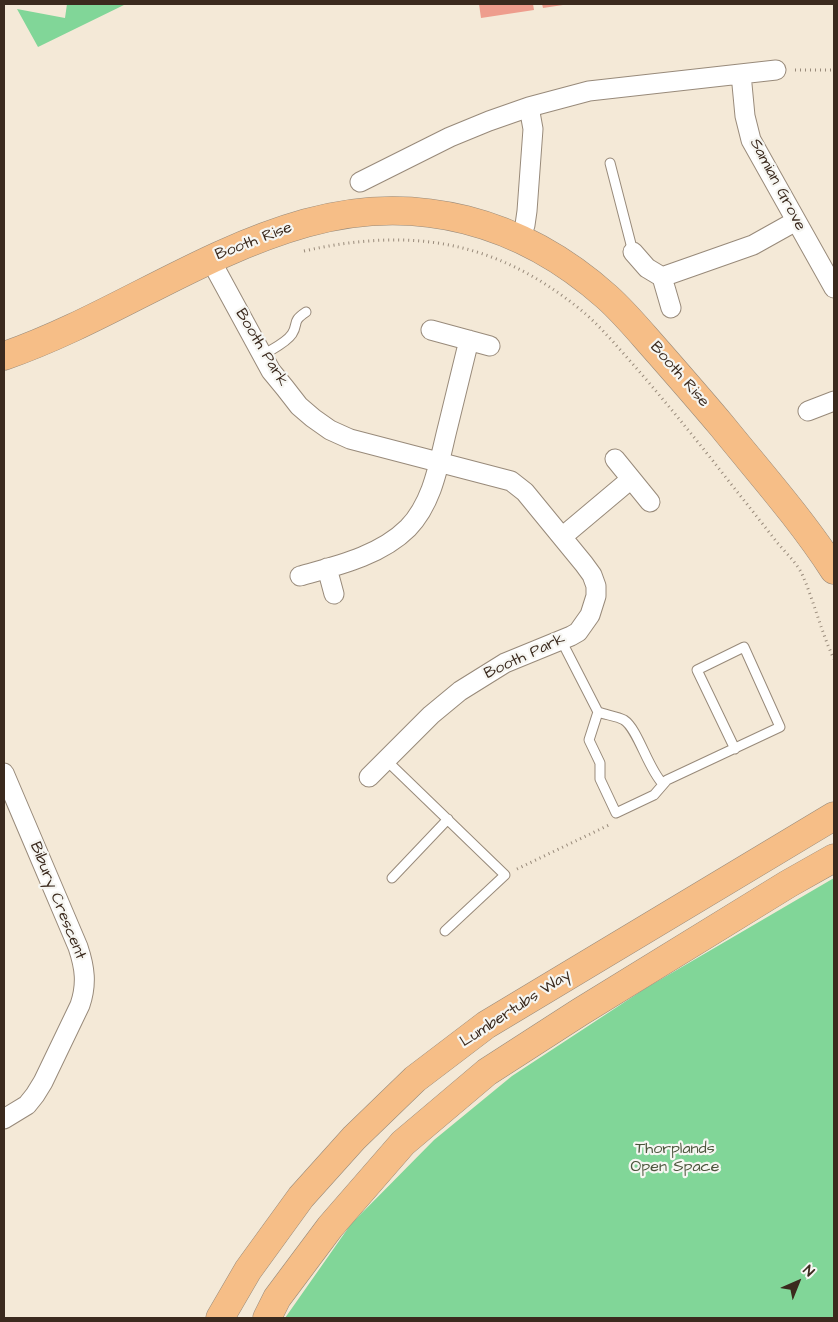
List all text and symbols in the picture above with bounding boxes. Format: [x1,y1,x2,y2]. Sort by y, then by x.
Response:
street label: Samian Grove [745,136,809,234]
street label: Booth Rise [213,219,295,265]
street label: Booth Park [230,306,292,390]
street label: Booth Rise [645,338,713,412]
street label: Booth Park [481,630,569,684]
street label: Bibury Crescent [25,839,89,963]
street label: Lumbertubs Way [457,966,575,1052]
park label: Thorplands Open Space [631,1140,719,1178]
north arrow [773,1257,823,1307]
text: N [798,1261,819,1281]

